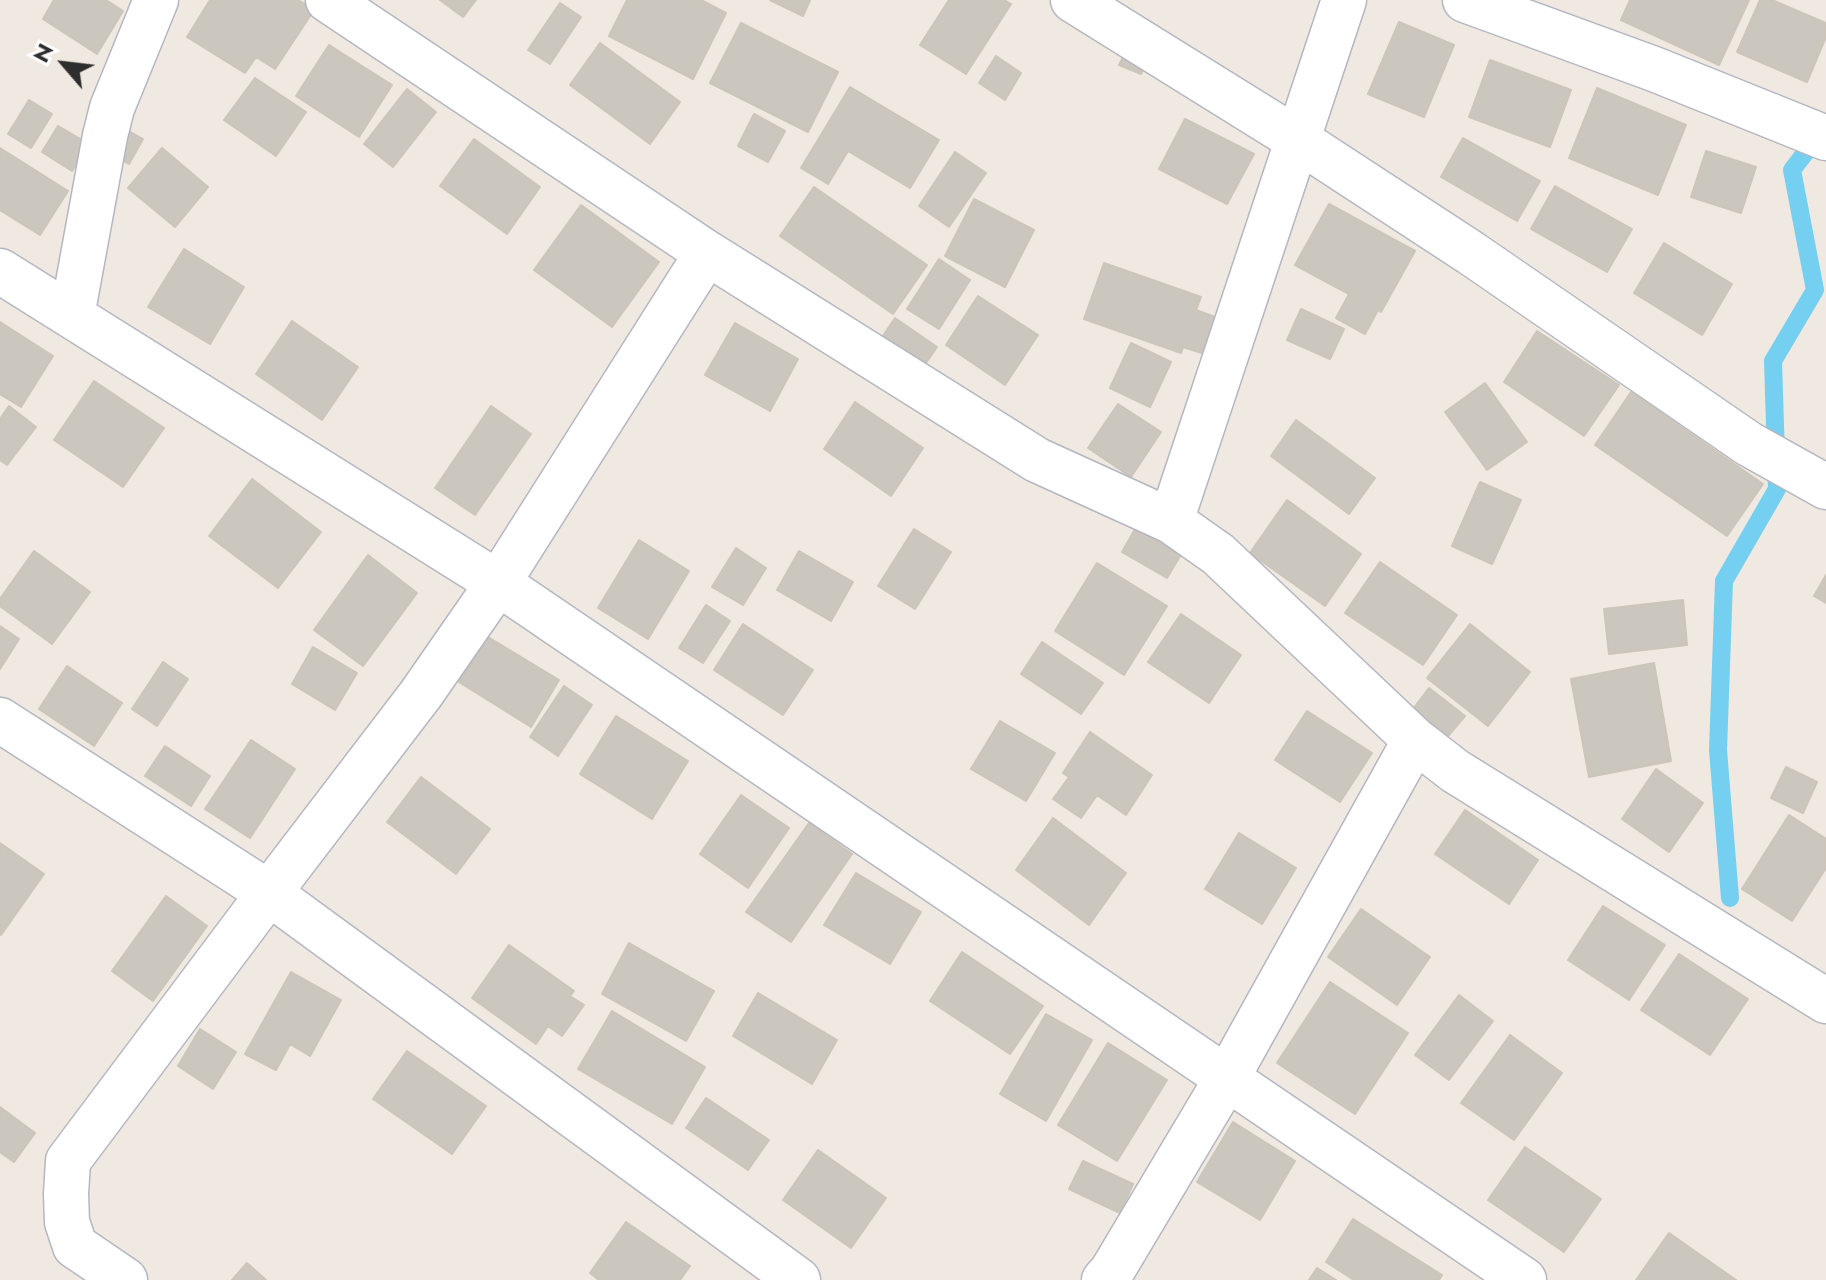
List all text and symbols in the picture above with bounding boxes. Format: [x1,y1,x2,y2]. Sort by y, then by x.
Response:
north arrow [24,24,104,104]
text: N [25,38,61,68]

